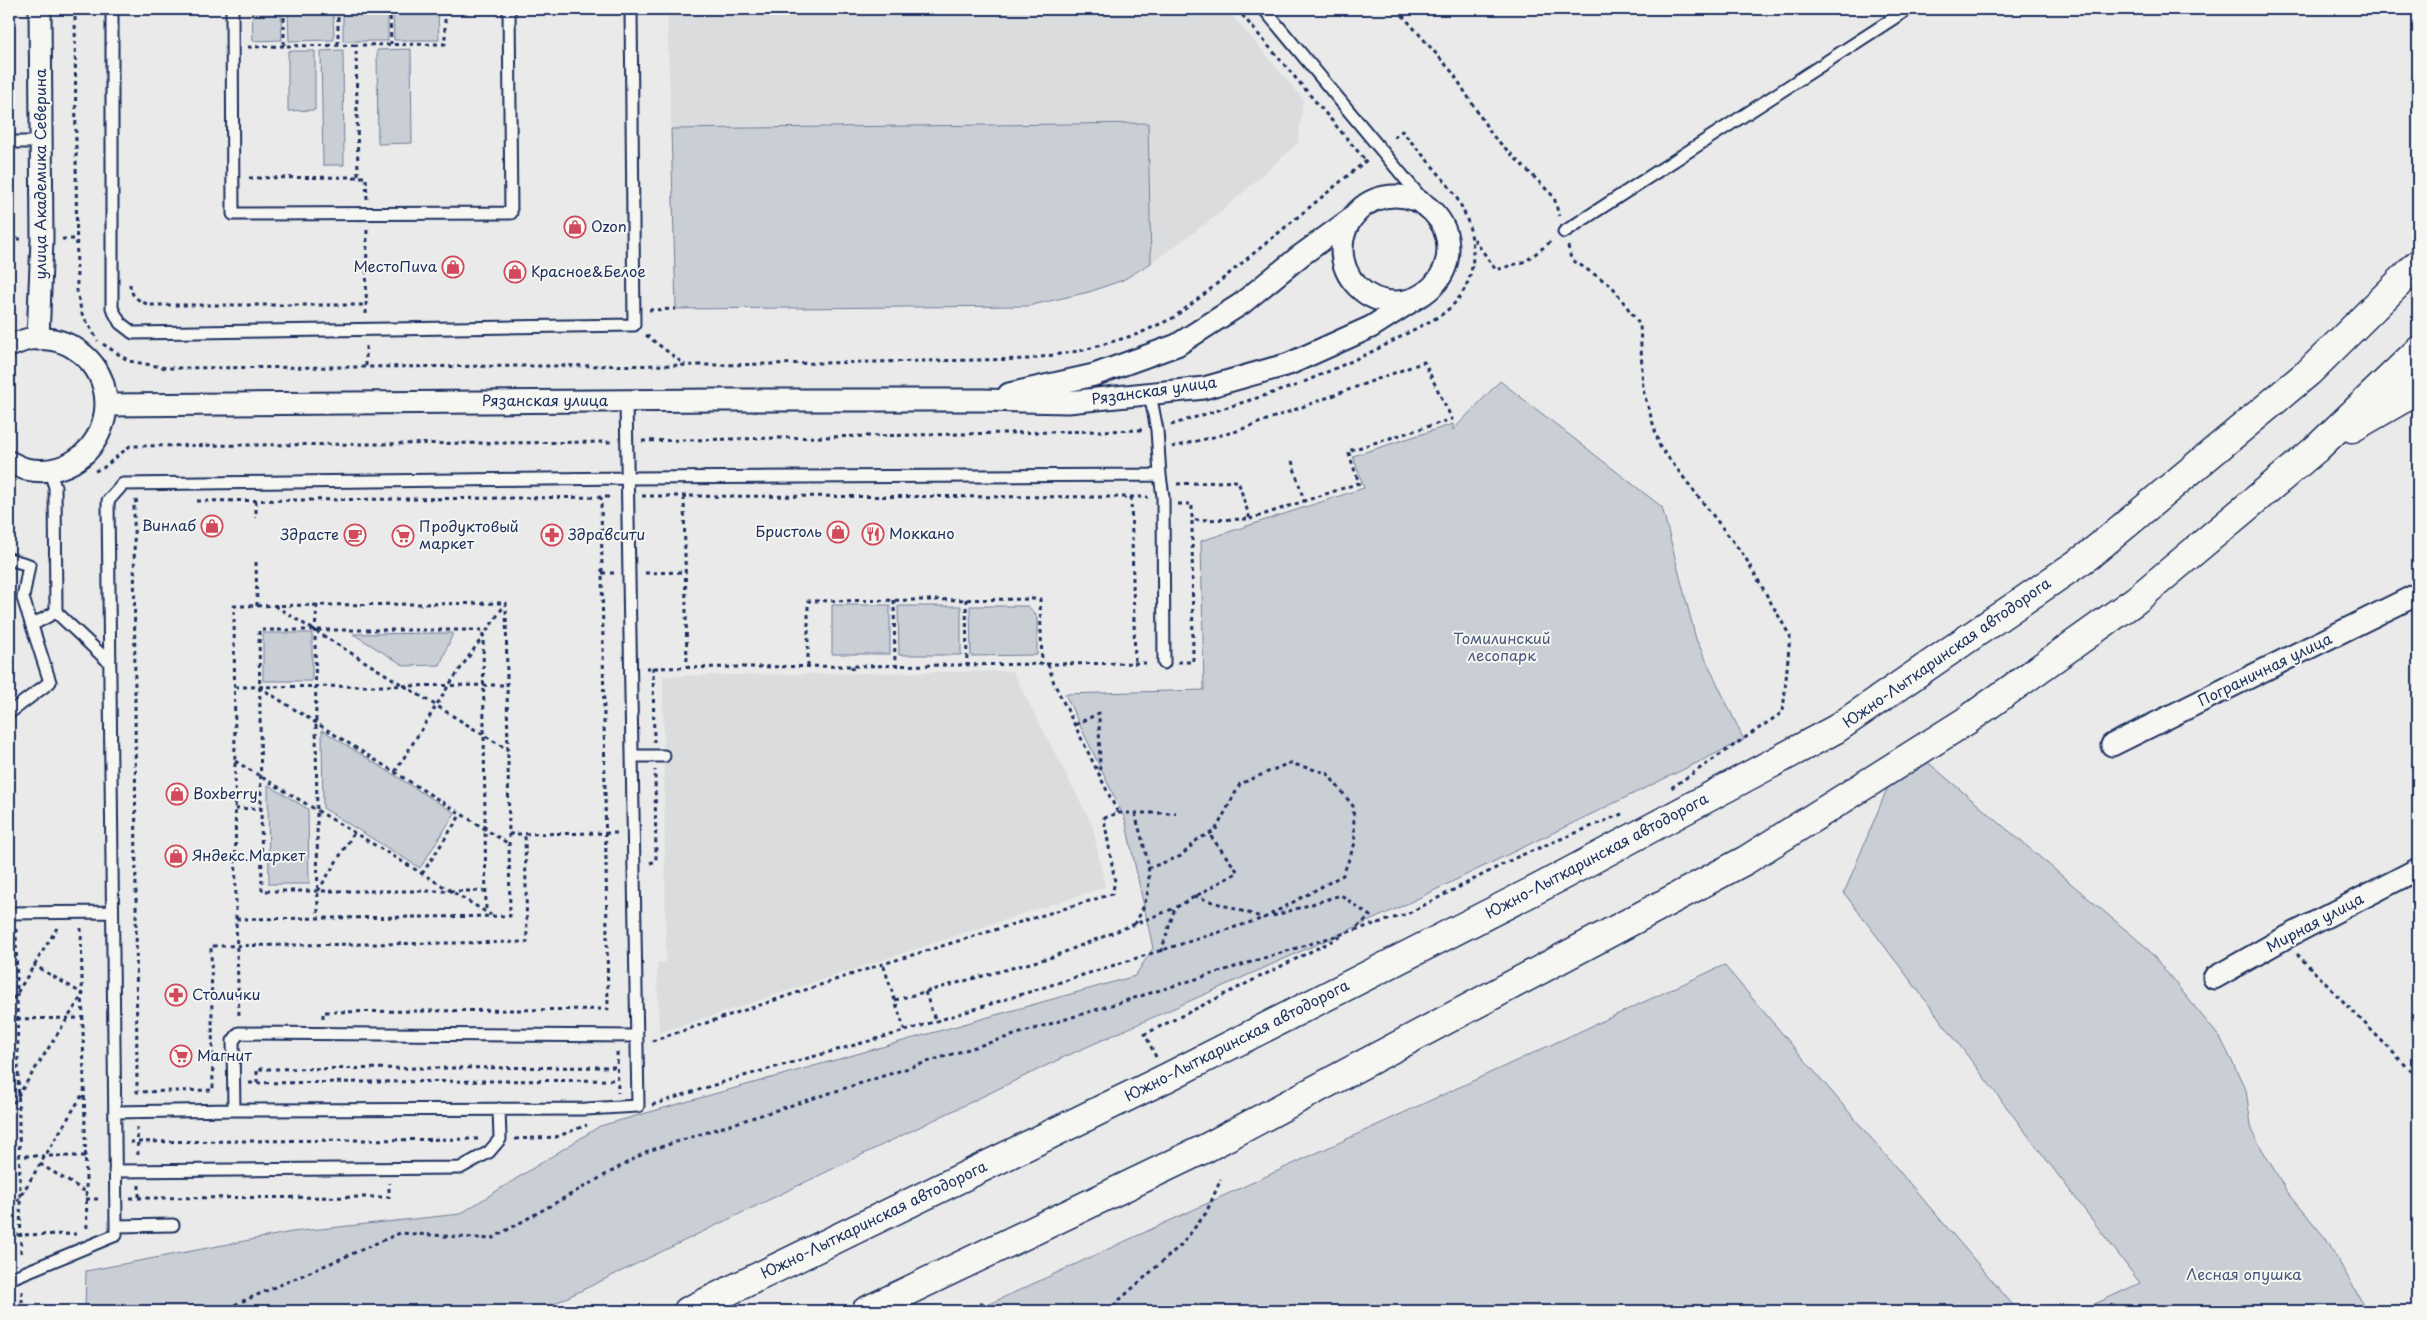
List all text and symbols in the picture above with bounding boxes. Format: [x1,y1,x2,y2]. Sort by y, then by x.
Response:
street label: улица Академика Северина [28,68,51,280]
place label: Ozon [591,214,627,237]
shop icon: Ozon [563,215,587,239]
place label: МестоПиvа [353,254,438,277]
shop icon: МестоПиvа [441,255,465,279]
place label: Красное&Белое [531,259,646,282]
shop icon: Красное&Белое [503,260,527,284]
street label: Рязанская улица [1090,369,1218,410]
street label: Рязанская улица [482,388,609,411]
place label: Винлаб [142,513,196,536]
shop icon: Винлаб [200,514,224,538]
place label: Продуктовый маркет [419,514,519,554]
place label: Бристоль [755,519,822,542]
shop icon: Бристоль [826,520,850,544]
place label: Моккано [889,521,955,544]
place label: Здрасте [280,522,339,545]
place label: Здравсити [567,522,645,545]
restaurant icon: Моккано [861,522,885,546]
cafe icon: Здрасте [343,523,367,547]
pharmacy icon: Здравсити [540,523,564,547]
supermarket icon: Продуктовый маркет [391,524,415,548]
street label: Южно-Лыткаринская автодорога [1837,570,2055,733]
park label: Томилинский лесопарк [1453,626,1551,666]
street label: Пограничная улица [2193,626,2336,711]
place label: Boxberry [193,781,258,804]
shop icon: Boxberry [165,782,189,806]
street label: Южно-Лыткаринская автодорога [1481,786,1712,923]
place label: Яндекс.Маркет [192,843,306,866]
shop icon: Яндекс.Маркет [164,844,188,868]
street label: Мирная улица [2261,886,2368,957]
street label: Южно-Лыткаринская автодорога [1120,973,1353,1106]
place label: Столички [192,982,261,1005]
pharmacy icon: Столички [164,983,188,1007]
place label: Магнит [197,1043,252,1066]
supermarket icon: Магнит [169,1044,193,1068]
street label: Южно-Лыткаринская автодорога [756,1153,991,1284]
park label: Лесная опушка [2186,1262,2302,1285]

